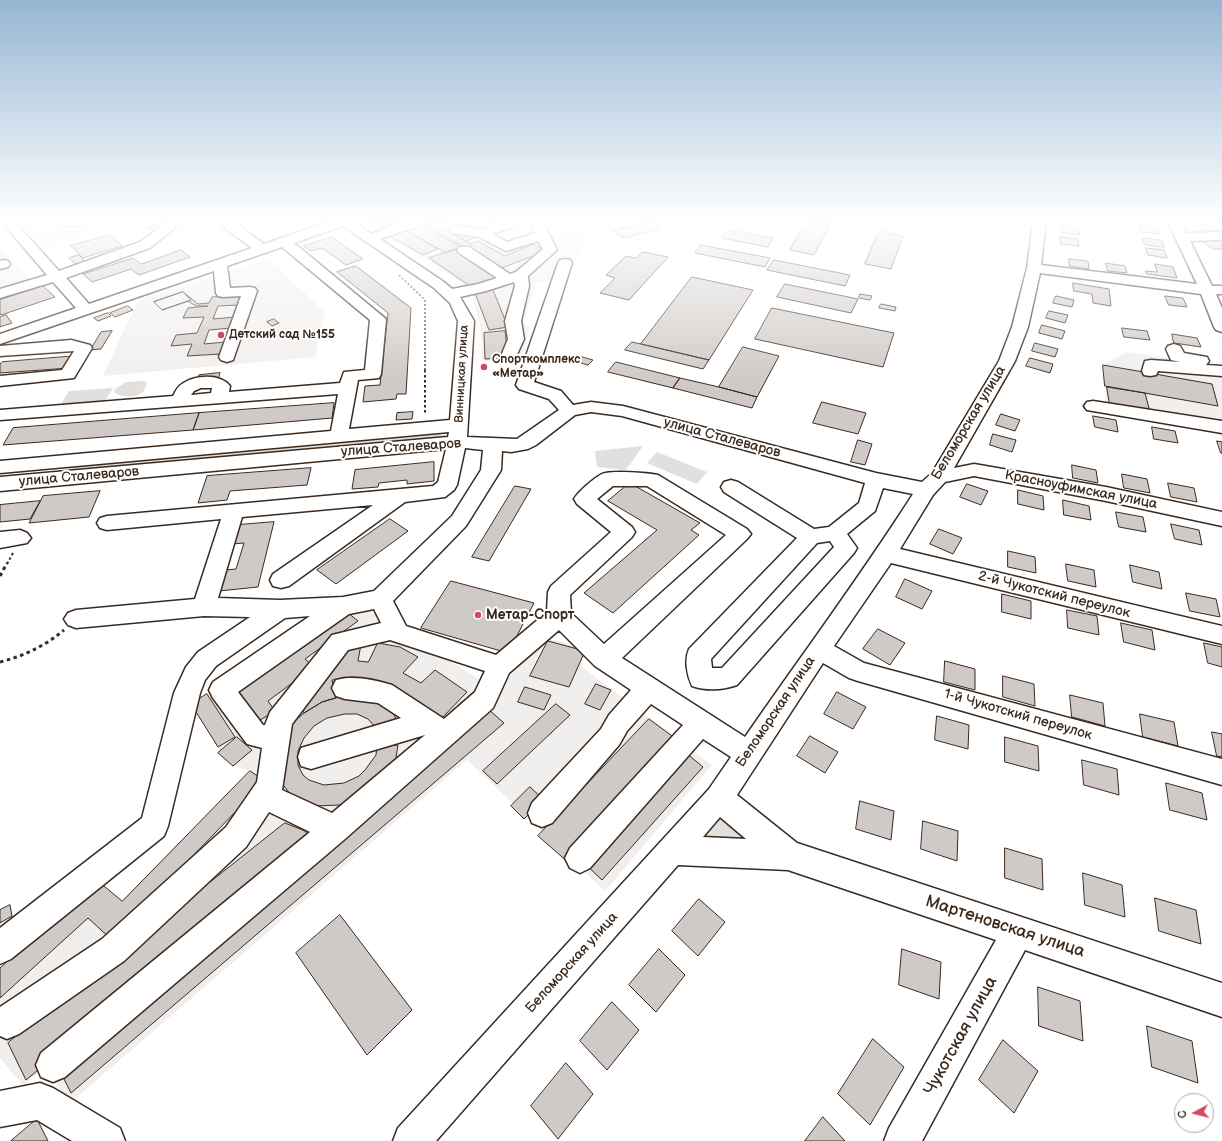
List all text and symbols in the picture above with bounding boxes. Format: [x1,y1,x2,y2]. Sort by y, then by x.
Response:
street label: Винницкая улица [452,325,472,423]
place label: Детский сад №155 [229,328,335,342]
marker: Детский сад №155 [216,330,226,340]
place label: Спорткомплекс «Метар» [492,353,580,381]
marker: Спорткомплекс «Метар» [479,362,489,372]
street label: Беломорская улица [928,363,1010,483]
street label: улица Сталеваров [662,414,782,462]
street label: улица Сталеваров [340,435,462,461]
street label: улица Сталеваров [18,463,140,491]
street label: Красноуфимская улица [1003,467,1159,513]
street label: 2-й Чукотский переулок [976,568,1132,622]
place label: Метар-Спорт [486,607,575,623]
marker: Метар-Спорт [473,610,483,620]
street label: Беломорская улица [733,653,819,771]
street label: 1-й Чукотский переулок [942,686,1094,744]
street label: Мартеновская улица [923,892,1087,962]
street label: Беломорская улица [522,909,622,1017]
street label: Чукотская улица [920,973,1002,1099]
north arrow [1174,1093,1214,1133]
text: С [1176,1110,1190,1119]

